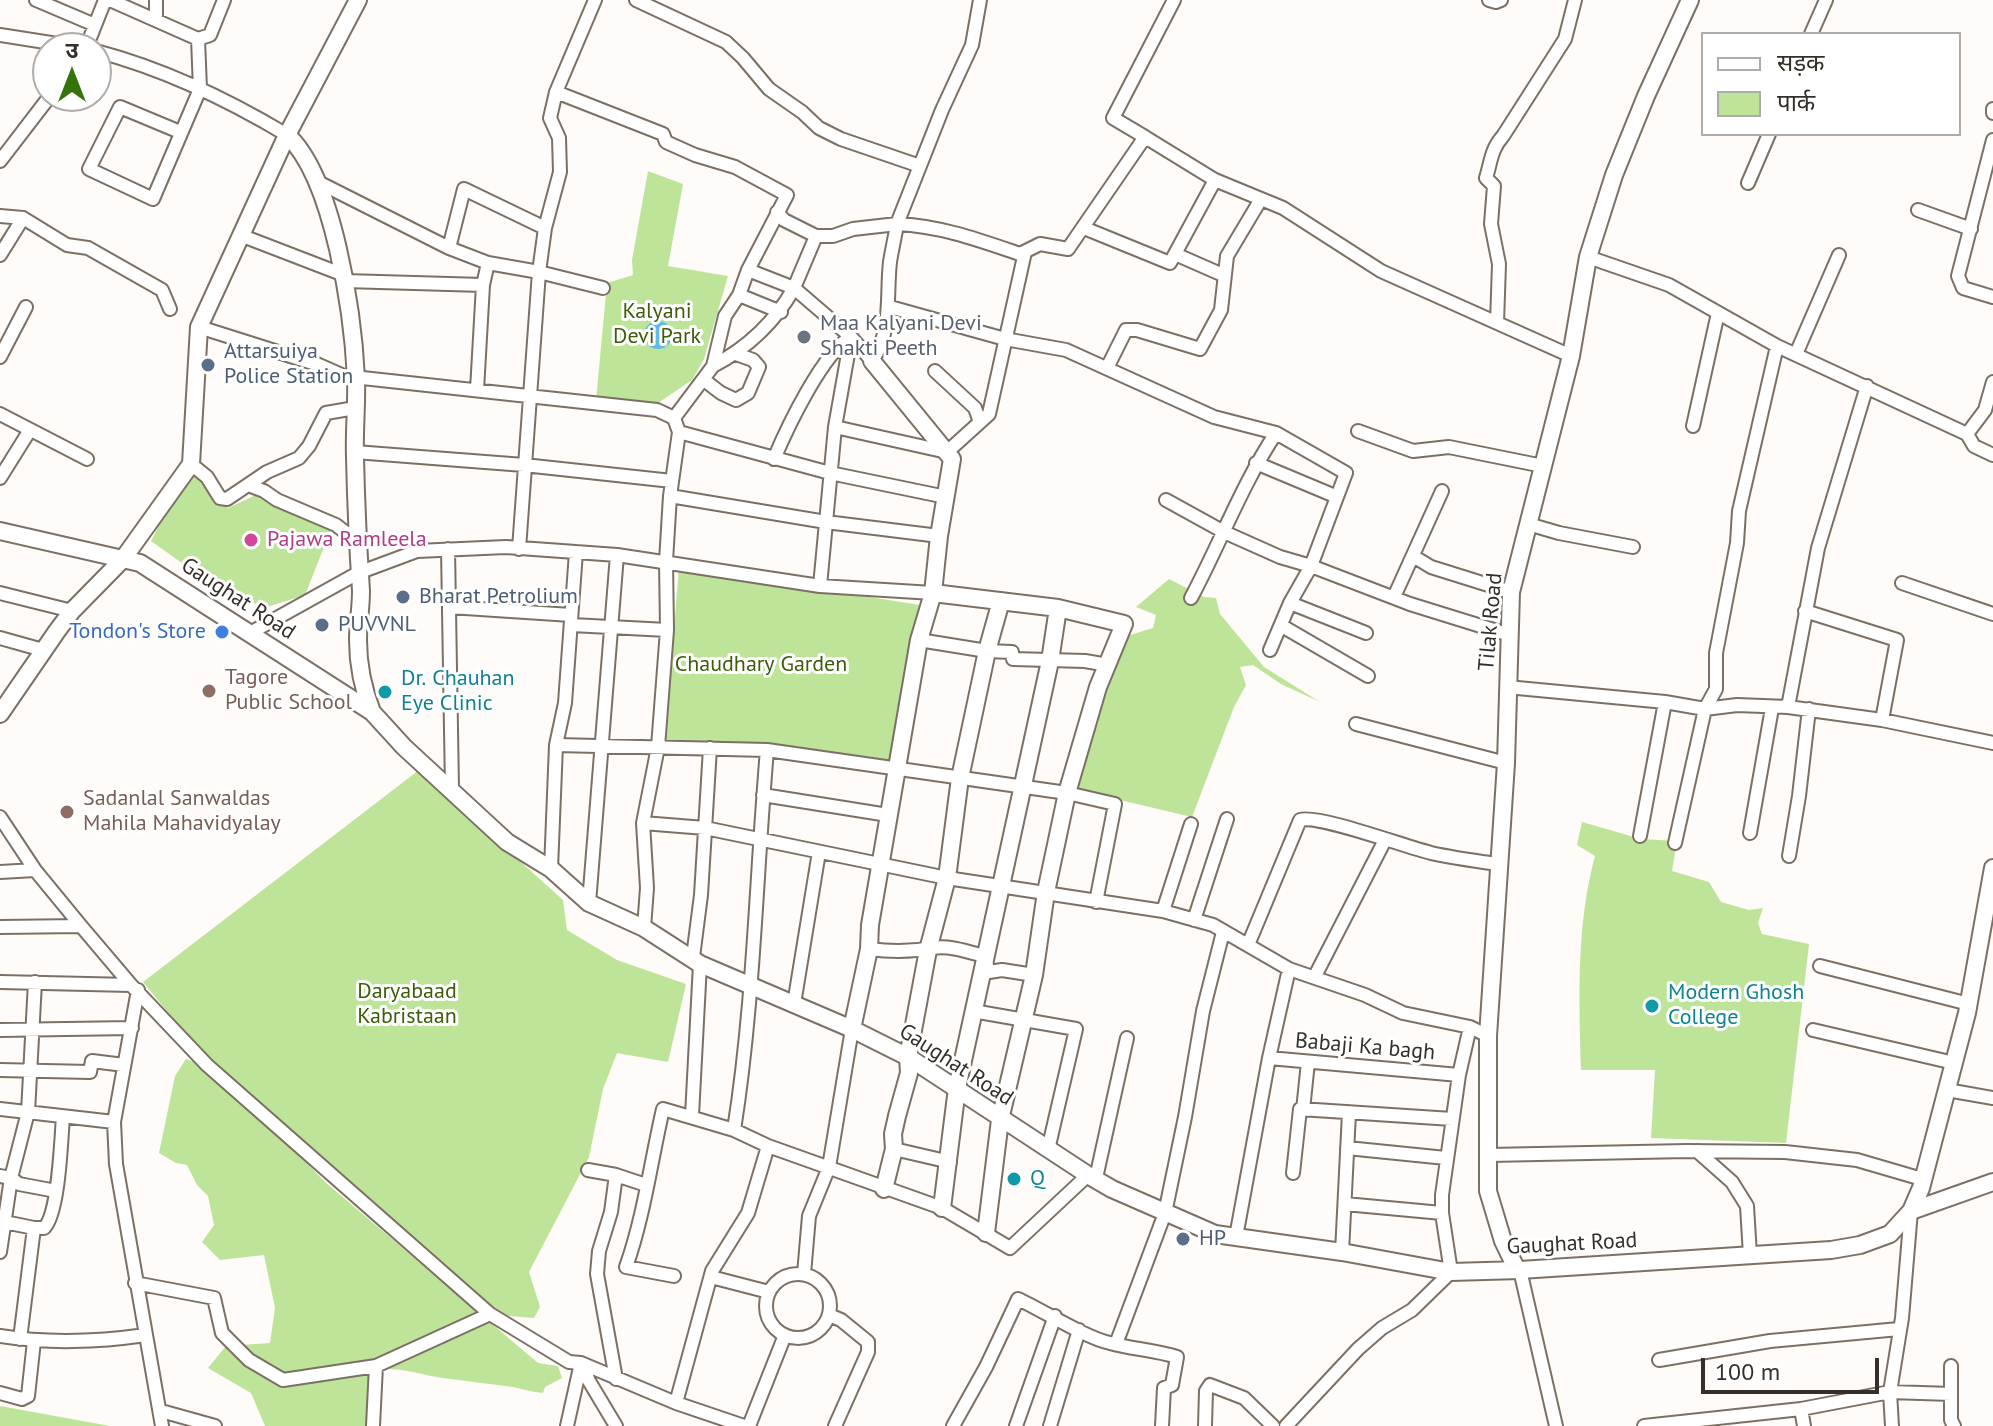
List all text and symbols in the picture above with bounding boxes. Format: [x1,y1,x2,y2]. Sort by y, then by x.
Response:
north arrow [32,32,112,112]
legend [1701,32,1961,136]
text: उ [66,36,78,64]
text: सड़क [1777,47,1825,78]
text: पार्क [1777,87,1815,118]
park label: Kalyani Devi Park [613,299,701,350]
place label: Maa Kalyani Devi Shakti Peeth [820,311,982,362]
marker: Maa Kalyani Devi Shakti Peeth [795,328,813,346]
place label: Attarsuiya Police Station [224,339,353,390]
marker: Attarsuiya Police Station [199,356,217,374]
place label: Pajawa Ramleela [267,527,427,553]
marker: Pajawa Ramleela [242,531,260,549]
street label: Gaughat Road [176,552,300,646]
street label: Tilak Road [1474,572,1508,672]
place label: Bharat Petrolium [419,584,578,610]
marker: Bharat Petrolium [394,588,412,606]
place label: PUVVNL [338,612,416,638]
marker: PUVVNL [313,616,331,634]
place label: Tondon's Store [69,619,206,645]
marker: Tondon's Store [213,623,231,641]
park label: Chaudhary Garden [675,652,847,678]
place label: Tagore Public School [225,665,352,716]
place label: Dr. Chauhan Eye Clinic [401,666,514,718]
marker: Tagore Public School [200,682,218,700]
marker: Dr. Chauhan Eye Clinic [376,683,394,701]
place label: Sadanlal Sanwaldas Mahila Mahavidyalay [83,786,281,838]
marker: Sadanlal Sanwaldas Mahila Mahavidyalay [58,803,76,821]
park label: Daryabaad Kabristaan [357,979,457,1030]
place label: Modern Ghosh College [1668,980,1804,1032]
marker: Modern Ghosh College [1643,997,1661,1015]
street label: Gaughat Road [894,1018,1018,1112]
street label: Babaji Ka bagh [1294,1028,1436,1066]
place label: Q [1030,1166,1045,1192]
marker: Q [1005,1170,1023,1188]
place label: HP [1199,1226,1226,1252]
street label: Gaughat Road [1506,1227,1638,1261]
marker: HP [1174,1230,1192,1248]
scale bar [1705,1342,1883,1392]
text: 100 m [1715,1356,1780,1387]

